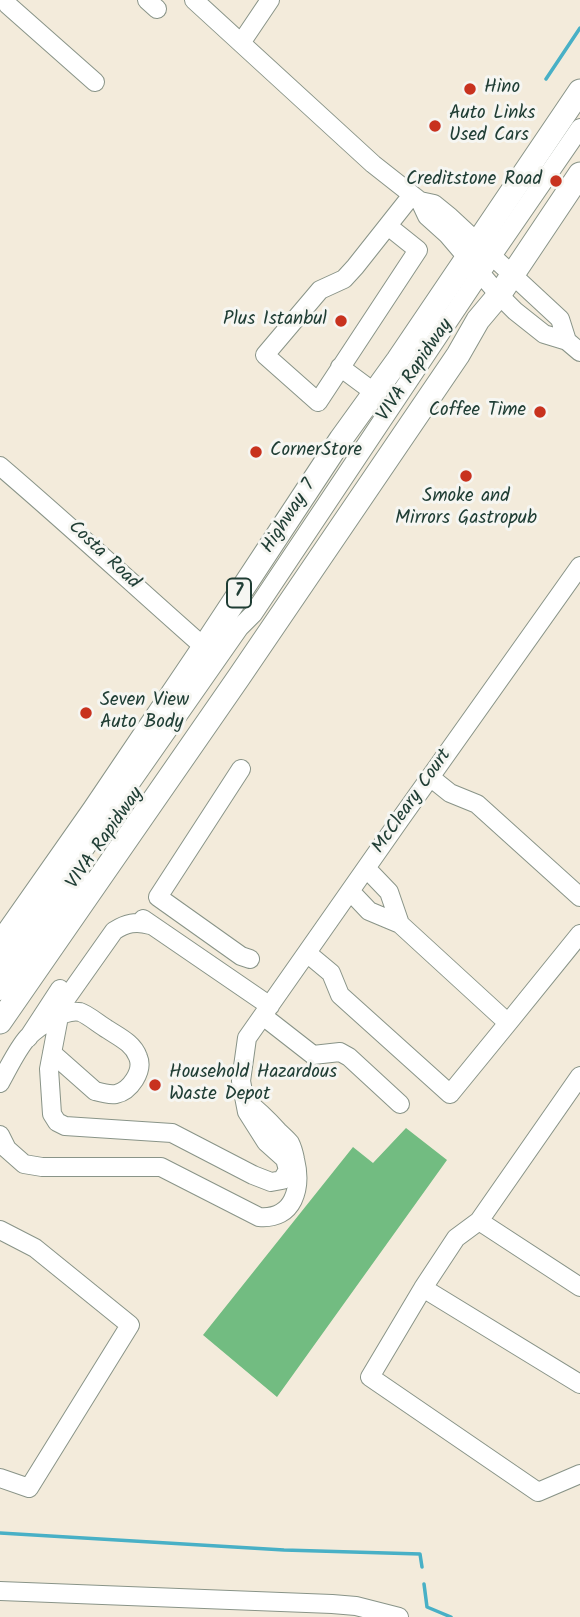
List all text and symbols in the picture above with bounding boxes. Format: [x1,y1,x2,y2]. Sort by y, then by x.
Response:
place label: Hino [484,78,520,100]
marker: Hino [462,81,478,97]
place label: Auto Links Used Cars [449,104,535,148]
marker: Auto Links Used Cars [427,118,443,134]
place label: Creditstone Road [406,170,542,192]
marker: Creditstone Road [548,173,564,189]
place label: Plus Istanbul [223,310,327,332]
marker: Plus Istanbul [333,313,349,329]
street label: VIVA Rapidway [373,315,459,427]
place label: Coffee Time [429,401,526,423]
marker: Coffee Time [532,404,548,420]
place label: CornerStore [270,441,362,463]
marker: CornerStore [248,444,264,460]
marker: Smoke and Mirrors Gastropub [458,468,474,484]
street label: Highway 7 [258,476,322,558]
place label: Smoke and Mirrors Gastropub [395,487,537,531]
street label: Costa Road [62,517,144,595]
road number: 7 [227,578,251,608]
place label: Seven View Auto Body [100,691,189,735]
marker: Seven View Auto Body [78,705,94,721]
street label: McCleary Court [369,745,457,859]
street label: VIVA Rapidway [63,784,149,894]
place label: Household Hazardous Waste Depot [169,1063,337,1107]
marker: Household Hazardous Waste Depot [147,1077,163,1093]

